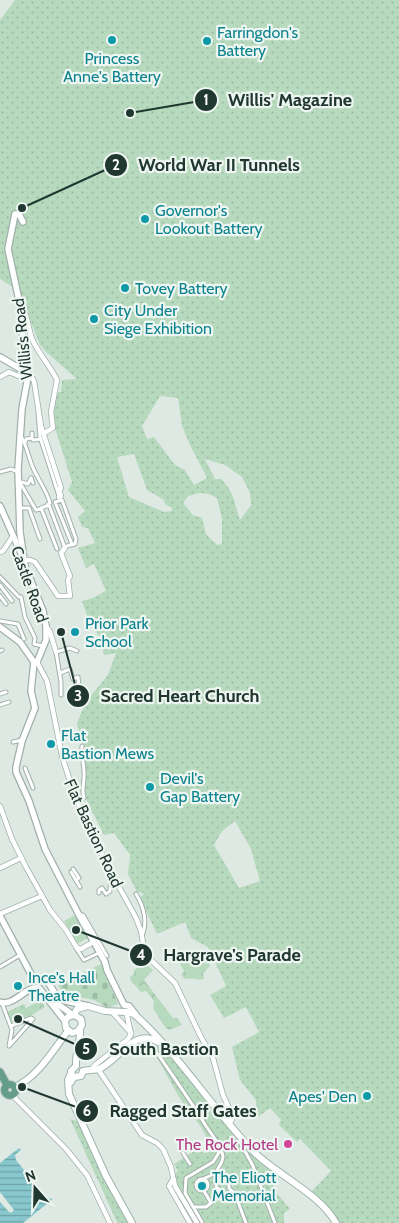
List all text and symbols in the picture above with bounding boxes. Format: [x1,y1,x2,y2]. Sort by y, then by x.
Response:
place label: Farringdon's Battery [217,23,298,60]
marker: Princess Anne's Battery [106,34,118,46]
marker: Farringdon's Battery [201,35,213,47]
place label: Princess Anne's Battery [63,49,161,86]
callout: Willis' Magazine [193,83,362,116]
text: Willis' Magazine [228,89,352,111]
text: 1 [203,91,209,109]
callout: World War II Tunnels [103,149,310,182]
text: World War II Tunnels [138,154,300,176]
text: 2 [112,156,120,174]
place label: Governor's Lookout Battery [155,201,263,238]
marker: Governor's Lookout Battery [139,213,151,225]
place label: Tovey Battery [135,279,228,298]
marker: Tovey Battery [119,282,131,294]
street label: Willis’s Road [9,297,36,381]
place label: City Under Siege Exhibition [104,301,212,338]
marker: City Under Siege Exhibition [88,313,100,325]
street label: Castle Road [7,543,52,625]
place label: Prior Park School [85,614,150,651]
marker: Prior Park School [69,626,81,638]
callout: Sacred Heart Church [66,679,270,712]
text: Sacred Heart Church [101,685,259,707]
text: 3 [74,687,82,705]
place label: Flat Bastion Mews [61,726,155,763]
marker: Flat Bastion Mews [45,738,57,750]
place label: Devil's Gap Battery [160,769,240,806]
street label: Flat Bastion Road [60,776,127,890]
marker: Devil's Gap Battery [144,781,156,793]
callout: Hargrave's Parade [128,938,311,971]
text: Hargrave's Parade [163,944,301,966]
text: 4 [136,946,146,964]
place label: Ince's Hall Theatre [28,968,95,1005]
marker: Ince's Hall Theatre [12,980,24,992]
callout: South Bastion [74,1032,228,1065]
text: South Bastion [109,1038,219,1060]
text: 5 [82,1040,90,1058]
place label: Apes' Den [288,1087,357,1106]
marker: Apes' Den [361,1090,373,1102]
callout: Ragged Staff Gates [75,1094,267,1127]
text: Ragged Staff Gates [109,1100,257,1122]
text: 6 [83,1102,91,1120]
place label: The Rock Hotel [176,1135,278,1154]
marker: The Rock Hotel [282,1138,294,1150]
north arrow [10,1163,60,1213]
text: N [23,1166,38,1186]
place label: The Eliott Memorial [212,1168,277,1205]
marker: The Eliott Memorial [196,1180,208,1192]

